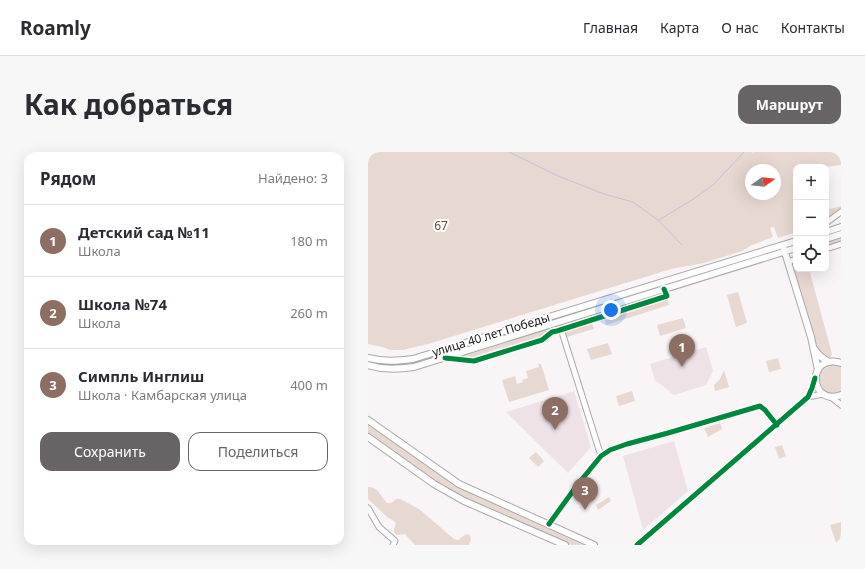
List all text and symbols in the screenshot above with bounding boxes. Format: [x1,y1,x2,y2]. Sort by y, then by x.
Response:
text: Roamly [20,15,91,41]
text: Главная [583,18,638,37]
text: Карта [660,18,699,37]
text: О нас [721,18,759,37]
text: Контакты [781,18,845,37]
text: Как добраться [24,85,233,123]
button: Маршрут [738,85,841,124]
north arrow [745,164,781,200]
map controls [793,164,829,272]
button: + [793,164,829,200]
text: Рядом [40,167,96,190]
text: Найдено: 3 [258,169,328,187]
button: − [793,200,829,236]
park label: 67 [434,217,448,234]
text: Детский сад №11 [78,222,210,242]
text: 1 [49,232,57,250]
text: 180 m [290,232,328,250]
button: locate [793,236,829,272]
text: Школа [78,242,121,260]
text: Школа №74 [78,294,167,314]
your location [601,300,621,320]
text: 2 [49,304,57,322]
text: 260 m [290,304,328,322]
street label: улица 40 лет Победы [430,309,552,361]
text: Школа [78,314,121,332]
pin: 1 [669,334,695,367]
text: Симпль Инглиш [78,366,204,386]
text: 3 [49,376,57,394]
text: 400 m [290,376,328,394]
text: Школа · Камбарская улица [78,386,247,404]
pin: 2 [542,397,568,430]
button: Сохранить [40,432,180,471]
button: Поделиться [188,432,328,471]
pin: 3 [572,477,598,510]

